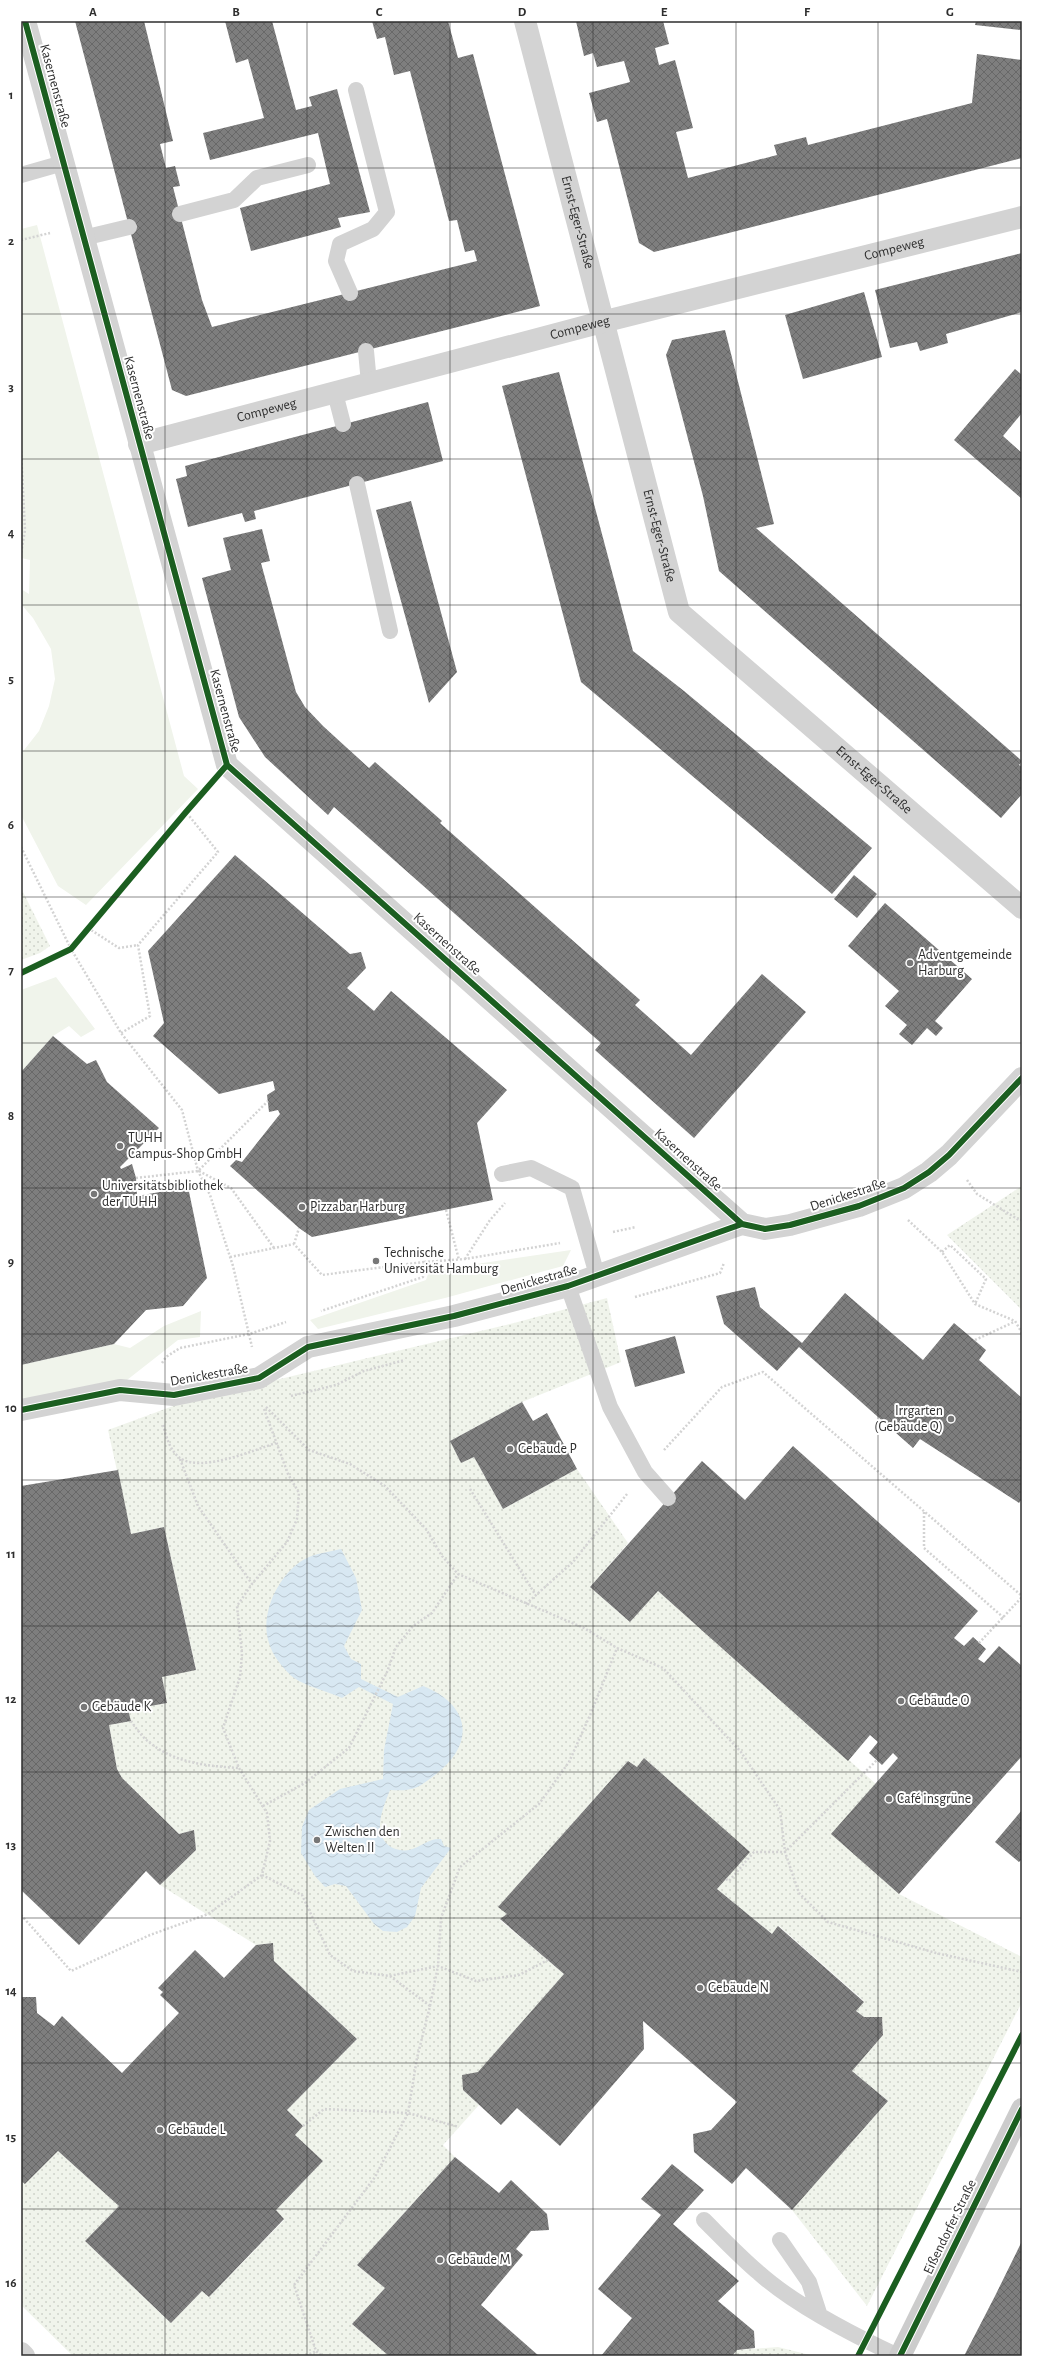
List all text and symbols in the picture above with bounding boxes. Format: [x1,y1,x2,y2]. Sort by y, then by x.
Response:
text: A [89,6,97,19]
text: B [232,6,240,19]
text: C [376,6,383,19]
text: D [518,6,527,19]
text: E [661,6,668,19]
text: F [804,6,811,19]
text: G [946,6,954,19]
street label: Kasernenstraße [37,43,73,129]
text: 1 [9,89,13,102]
street label: Ernst-Eger-Straße [559,174,596,270]
text: 2 [8,235,14,248]
street label: Compeweg [863,235,926,263]
street label: Compeweg [549,313,611,342]
street label: Kasernenstraße [121,355,157,441]
text: 3 [8,381,14,394]
street label: Compeweg [235,396,298,425]
street label: Ernst-Eger-Straße [640,488,678,584]
text: 4 [8,527,15,540]
street label: Kasernenstraße [207,668,243,754]
text: 5 [8,673,14,686]
street label: Ernst-Eger-Straße [833,744,915,817]
text: 6 [8,819,14,832]
street label: Kasernenstraße [410,910,484,978]
place label: Adventgemeinde Harburg [918,948,1012,978]
marker: Adventgemeinde Harburg [905,958,915,968]
text: 7 [8,964,14,977]
text: 8 [8,1110,14,1123]
street label: Kasernenstraße [651,1126,725,1194]
place label: TUHH Campus-Shop GmbH [128,1131,242,1161]
marker: TUHH Campus-Shop GmbH [115,1141,125,1151]
street label: Denickestraße [808,1176,888,1214]
place label: Universitätsbibliothek der TUHH [102,1179,224,1209]
marker: Universitätsbibliothek der TUHH [89,1189,99,1199]
place label: Pizzabar Harburg [310,1200,405,1214]
marker: Pizzabar Harburg [297,1202,307,1212]
place label: Technische Universität Hamburg [384,1246,499,1276]
text: 9 [8,1256,14,1269]
marker: Technische Universität Hamburg [371,1256,381,1266]
street label: Denickestraße [499,1262,579,1298]
street label: Denickestraße [169,1361,249,1389]
text: 10 [5,1402,17,1415]
place label: Irrgarten (Gebäude Q) [874,1404,943,1434]
marker: Irrgarten (Gebäude Q) [946,1414,956,1424]
place label: Gebäude P [518,1442,577,1456]
marker: Gebäude P [505,1444,515,1454]
text: 11 [6,1548,16,1561]
text: 12 [6,1693,16,1706]
place label: Gebäude O [909,1694,969,1708]
marker: Gebäude O [896,1696,906,1706]
place label: Gebäude K [92,1700,151,1714]
marker: Gebäude K [79,1702,89,1712]
place label: Café insgrüne [897,1792,971,1806]
marker: Café insgrüne [884,1794,894,1804]
place label: Zwischen den Welten II [325,1825,400,1855]
marker: Zwischen den Welten II [312,1835,322,1845]
text: 13 [6,1839,17,1852]
place label: Gebäude N [708,1981,769,1995]
marker: Gebäude N [695,1983,705,1993]
text: 14 [5,1985,17,1998]
place label: Gebäude L [168,2123,225,2137]
marker: Gebäude L [155,2125,165,2135]
text: 15 [6,2131,17,2144]
street label: Eißendorfer Straße [921,2177,979,2277]
place label: Gebäude M [448,2253,510,2267]
marker: Gebäude M [435,2255,445,2265]
text: 16 [6,2277,16,2290]

